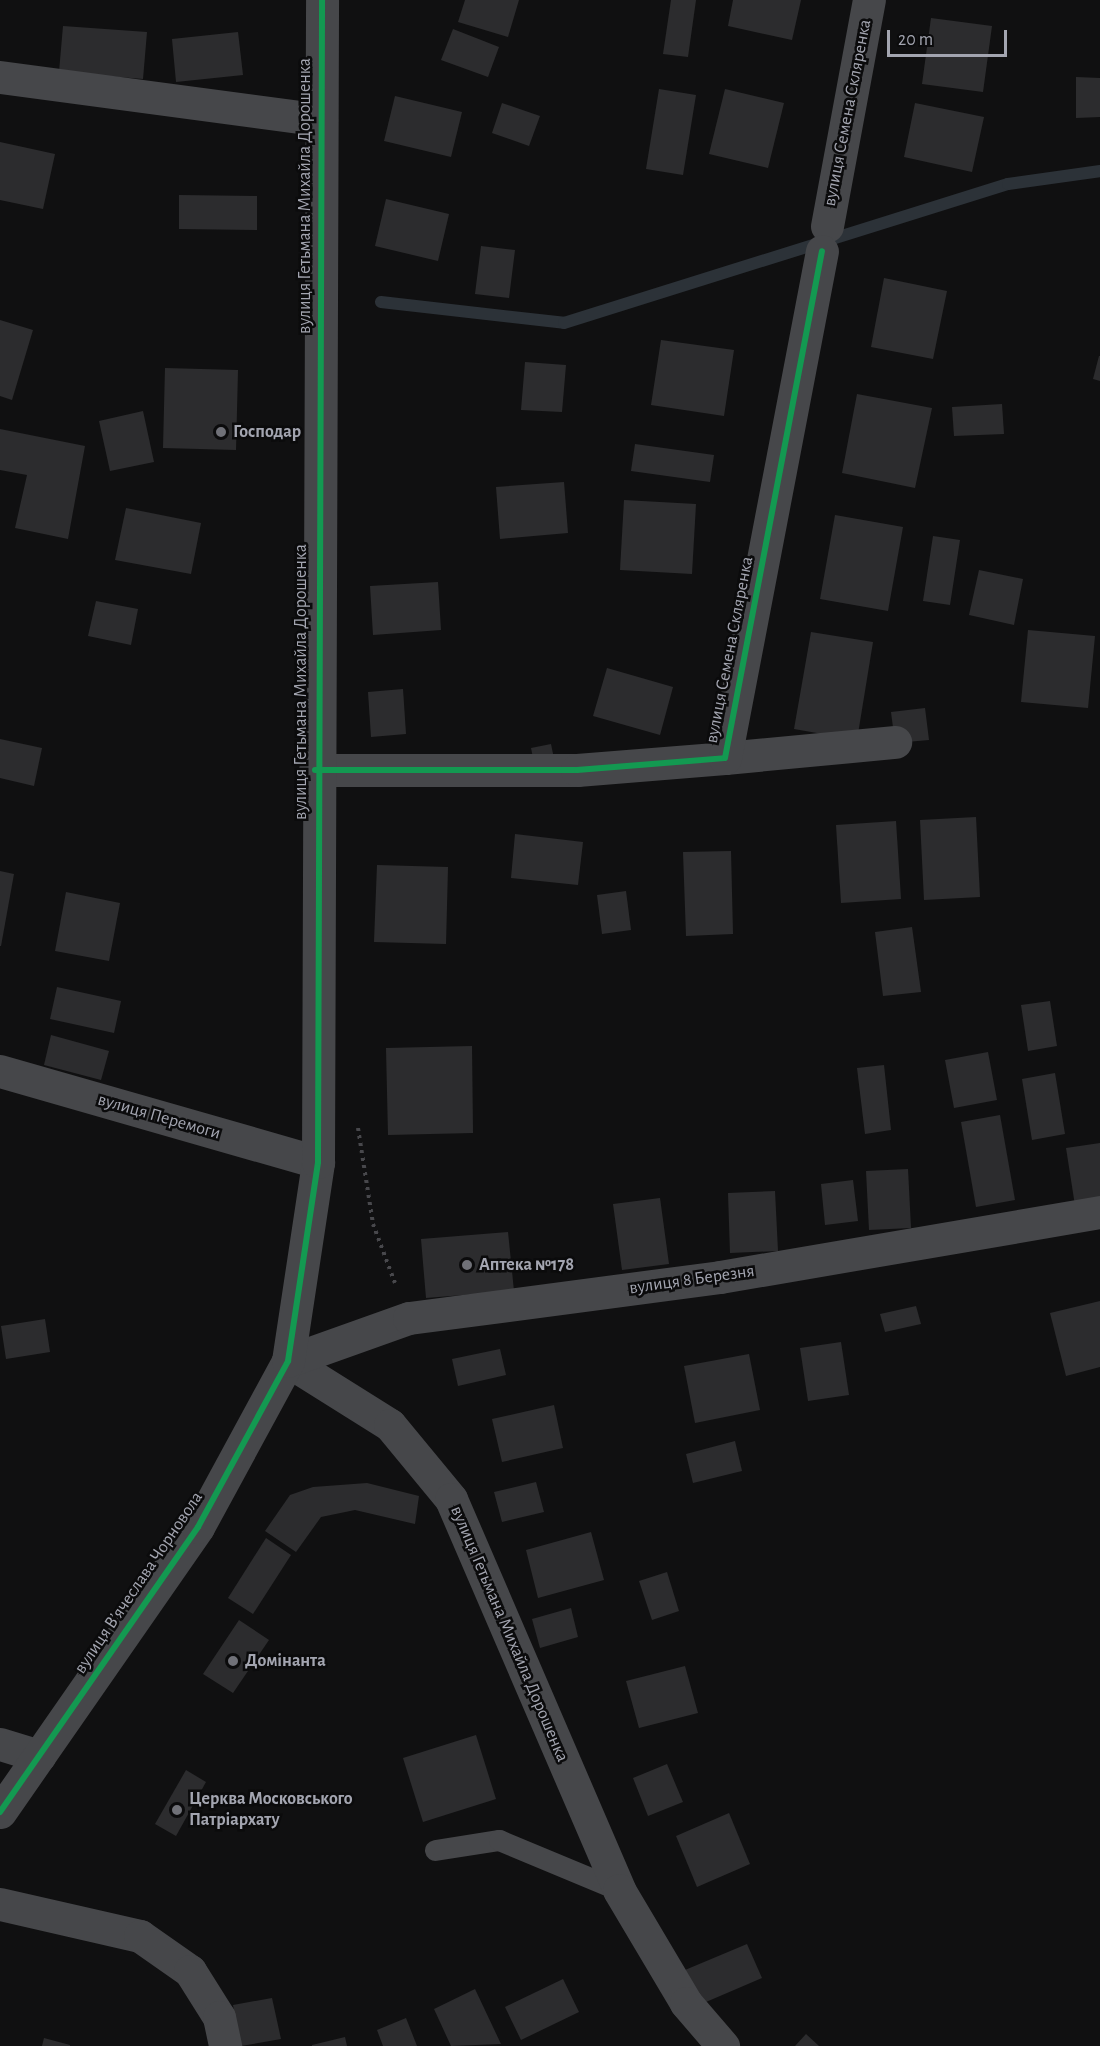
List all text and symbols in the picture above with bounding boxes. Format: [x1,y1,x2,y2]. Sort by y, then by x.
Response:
street label: вулиця Семена Скляренка [819,18,877,208]
scale bar [890,18,1010,56]
text: 20 m [898,31,933,49]
street label: вулиця Гетьмана Михайла Дорошенка [294,58,316,334]
place label: Господар [233,421,301,443]
marker: Господар [214,425,228,439]
street label: вулиця Гетьмана Михайла Дорошенка [290,544,312,820]
street label: вулиця Семена Скляренка [701,555,759,745]
street label: вулиця Перемоги [95,1089,223,1145]
place label: Аптека №178 [479,1254,574,1276]
marker: Аптека №178 [460,1258,474,1272]
street label: вулиця 8 Березня [628,1261,756,1299]
street label: вулиця Вʼячеслава Чорновола [70,1488,208,1678]
street label: вулиця Гетьмана Михайла Дорошенка [445,1503,573,1765]
place label: Домінанта [245,1650,326,1672]
marker: Домінанта [226,1654,240,1668]
place label: Церква Московського Патріархату [189,1789,353,1832]
marker: Церква Московського Патріархату [170,1803,184,1817]

